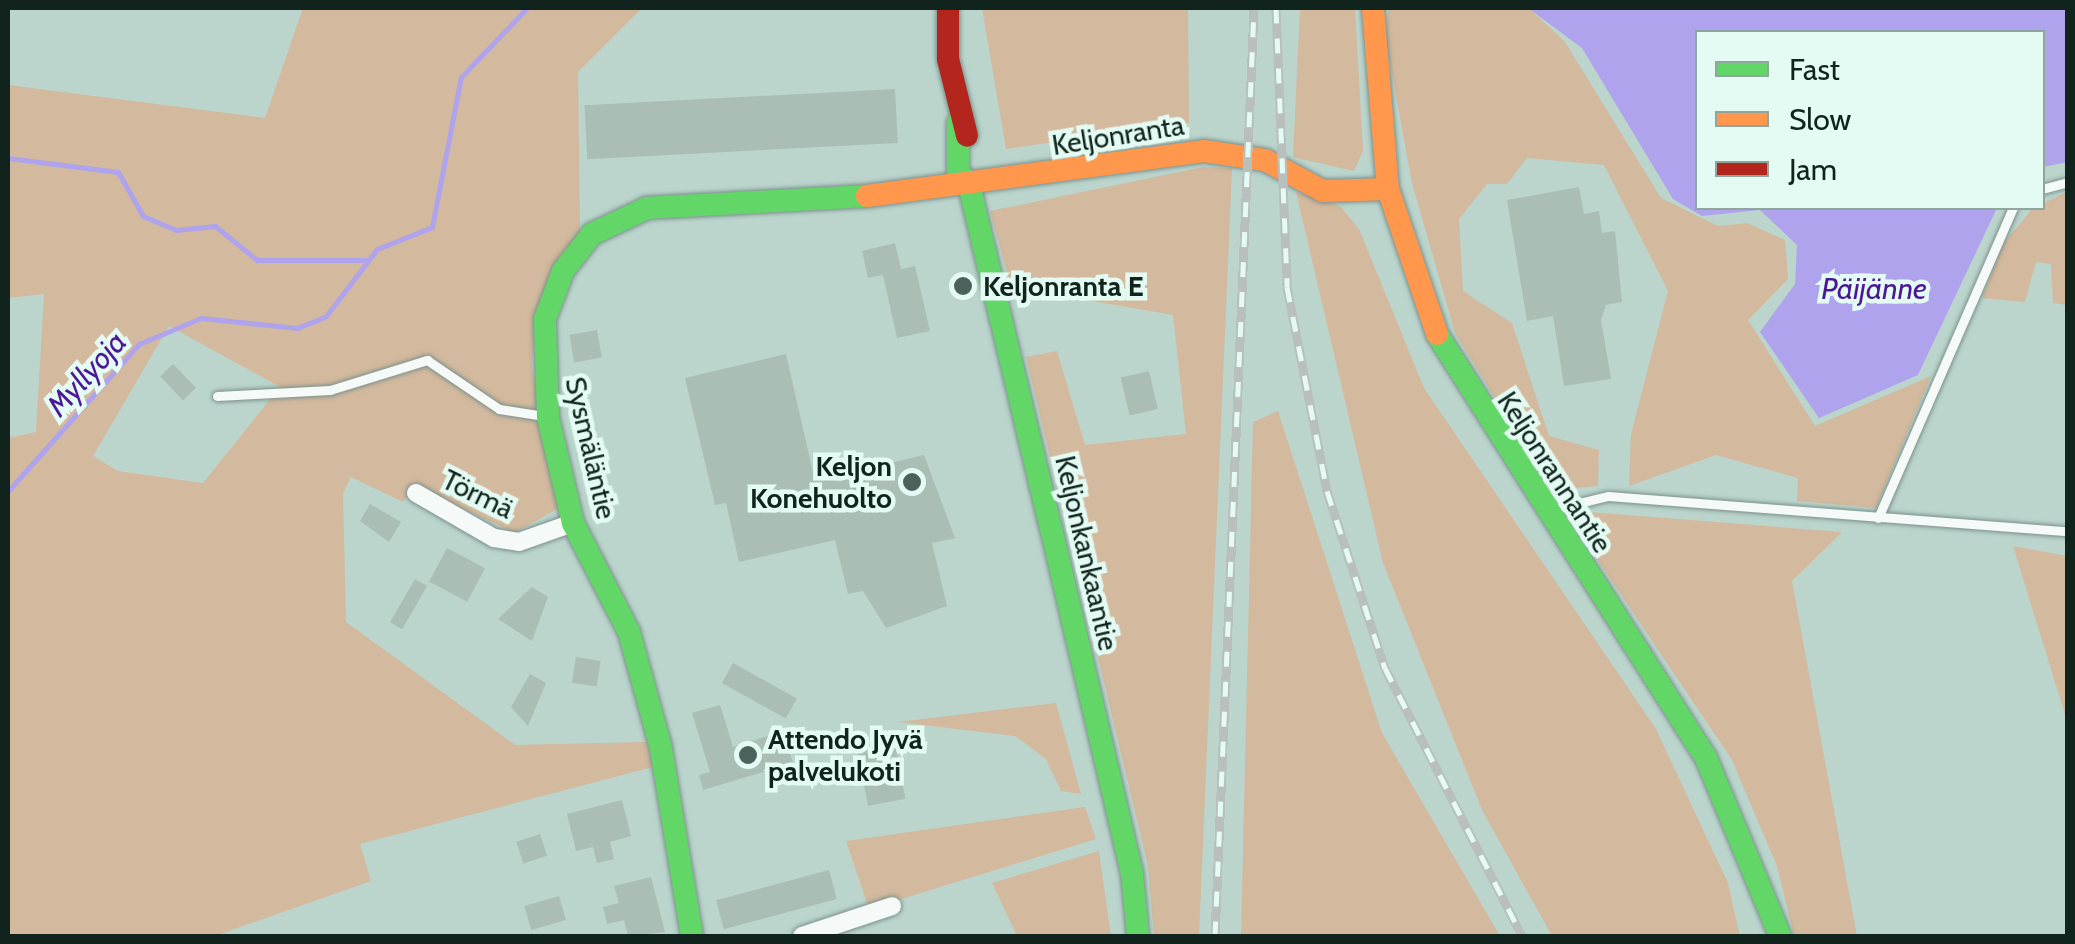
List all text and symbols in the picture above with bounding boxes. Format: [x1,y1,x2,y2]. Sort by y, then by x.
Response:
legend [1695,30,2045,210]
text: Fast [1789,51,1840,88]
text: Slow [1789,101,1851,138]
street label: Keljonranta [1050,108,1186,162]
text: Jam [1789,151,1837,188]
place label: Keljonranta E [983,269,1144,303]
water label: Päijänne [1821,271,1927,307]
marker: Keljonranta E [952,275,974,297]
water label: Myllyoja [40,324,134,424]
street label: Sysmäläntie [558,374,624,522]
street label: Keljonrannantie [1491,385,1619,559]
place label: Keljon Konehuolto [750,449,892,515]
street label: Keljonkankaantie [1048,452,1126,654]
street label: Törmä [437,462,519,526]
marker: Keljon Konehuolto [901,471,923,493]
place label: Attendo Jyvä palvelukoti [768,722,923,788]
marker: Attendo Jyvä palvelukoti [737,744,759,766]

